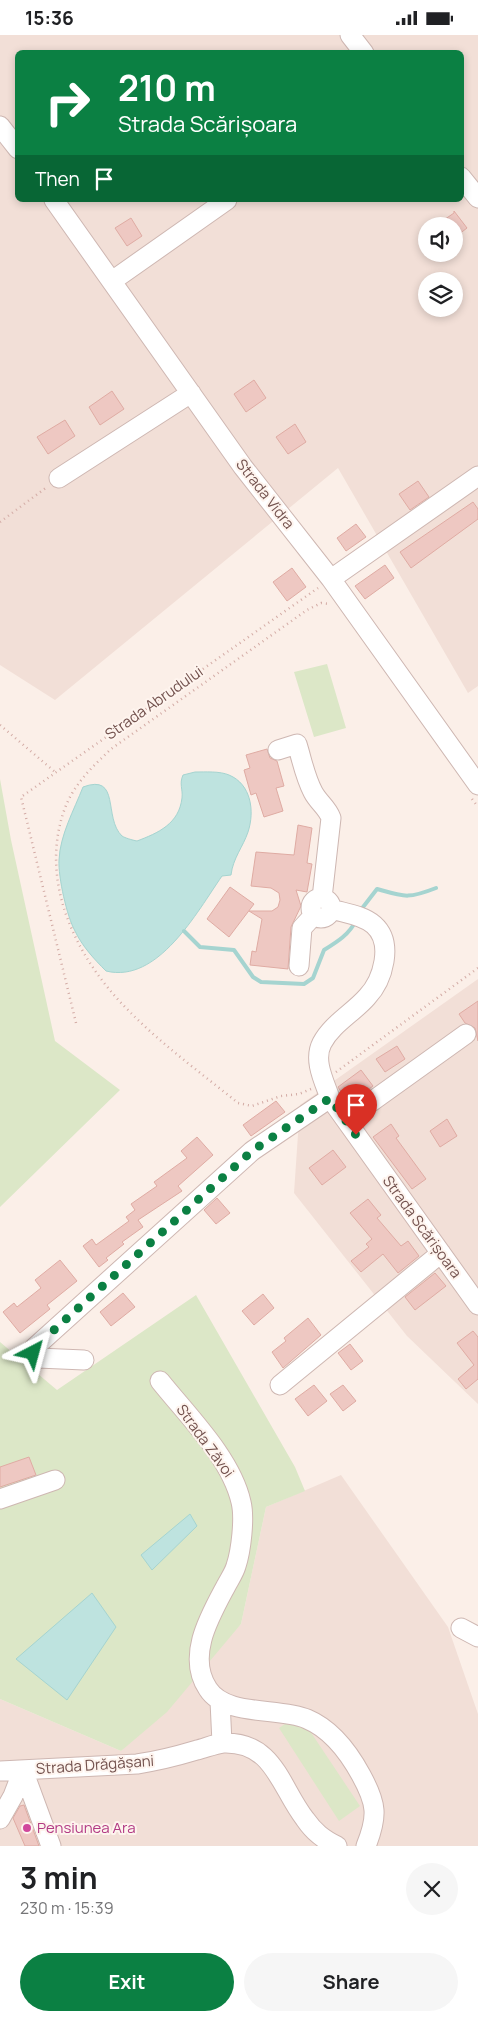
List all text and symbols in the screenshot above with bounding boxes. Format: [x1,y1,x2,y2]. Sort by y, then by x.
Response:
text: 15:36 [25,5,74,31]
text: 210 m [118,64,216,112]
icon: right [35,70,100,135]
text: Strada Scărișoara [118,109,297,139]
icon: arrive [90,165,118,193]
text: Then [35,166,80,192]
map controls [418,217,463,317]
button: sound [418,217,463,262]
button: layers [418,272,463,317]
street label: Strada Vidra [231,454,299,533]
street label: Strada Abrudului [100,661,207,744]
pin [335,1084,377,1135]
icon: arrive [342,1091,370,1119]
street label: Strada Scărișoara [378,1171,467,1282]
position arrow [6,1326,58,1378]
street label: Strada Zăvoi [172,1400,239,1482]
street label: Strada Drăgășani [35,1750,155,1779]
place label: Pensiunea Ara [37,1817,136,1838]
marker: Pensiunea Ara [21,1822,33,1834]
text: 3 min [20,1857,98,1898]
button: close [406,1863,458,1915]
text: 230 m · 15:39 [20,1897,114,1919]
button: Exit [20,1953,234,2011]
button: Share [244,1953,458,2011]

